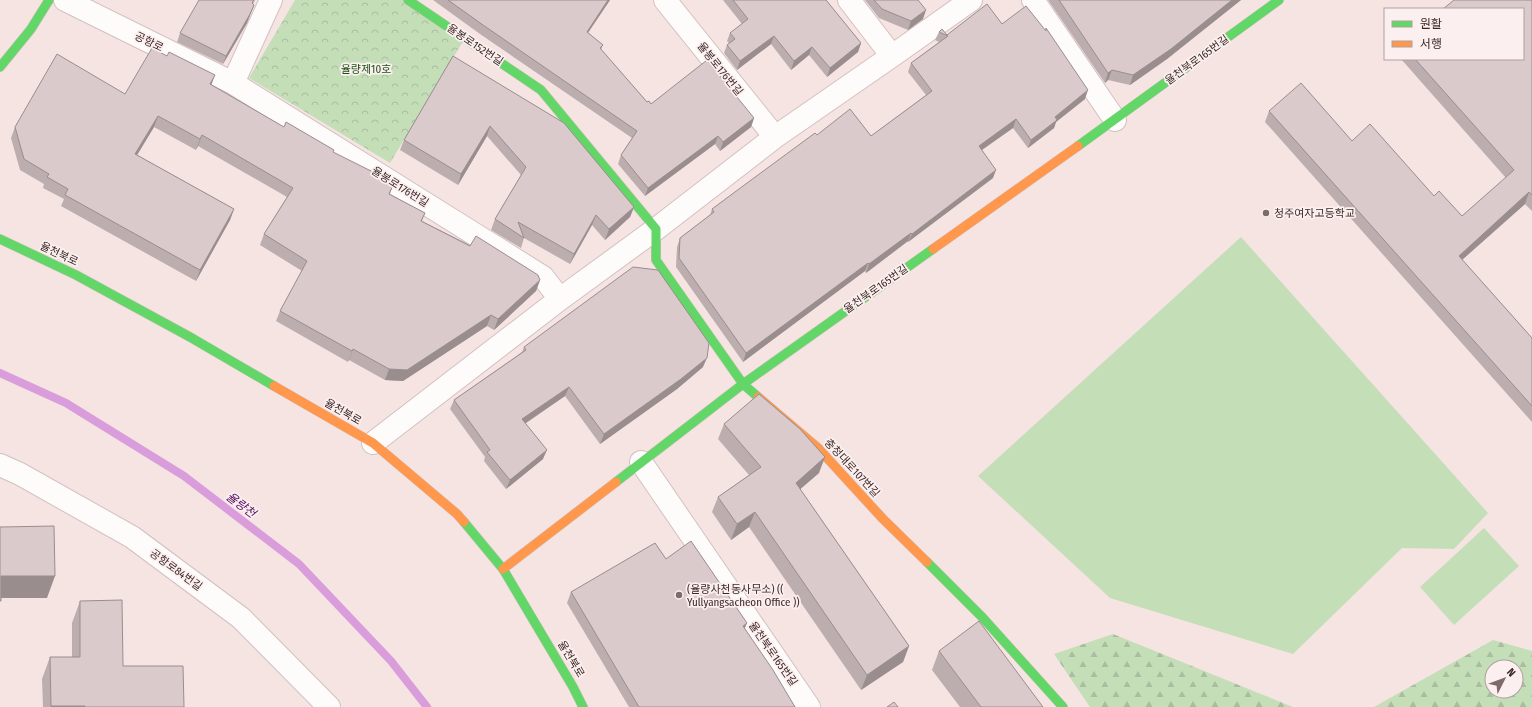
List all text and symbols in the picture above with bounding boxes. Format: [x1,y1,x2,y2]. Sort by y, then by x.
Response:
legend [1384,8,1524,60]
text: 원활 [1420,17,1442,31]
street label: 율봉로152번길 [445,22,505,68]
street label: 공항로 [133,30,165,54]
street label: 율천북로165번길 [1163,33,1231,87]
text: 서행 [1420,37,1442,51]
street label: 율봉로176번길 [695,40,745,98]
park label: 율량제10호 [341,63,391,76]
street label: 율봉로176번길 [369,164,431,210]
place label: 청주여자고등학교 [1274,207,1355,220]
marker: 청주여자고등학교 [1261,208,1271,218]
street label: 율천북로 [38,240,80,268]
street label: 율천북로165번길 [841,262,911,316]
street label: 율천북로 [322,396,364,428]
street label: 충청대로107번길 [822,436,882,500]
water label: 율량천 [224,489,260,522]
street label: 공항로84번길 [147,547,205,593]
place label: (율량사천동사무소) (( Yullyangsacheon Office )) [687,583,800,609]
marker: (율량사천동사무소) (( Yullyangsacheon Office )) [674,590,684,600]
street label: 율천북로165번길 [746,619,800,689]
street label: 율천북로 [555,638,587,680]
north arrow [1484,659,1524,699]
text: N [1504,666,1518,679]

